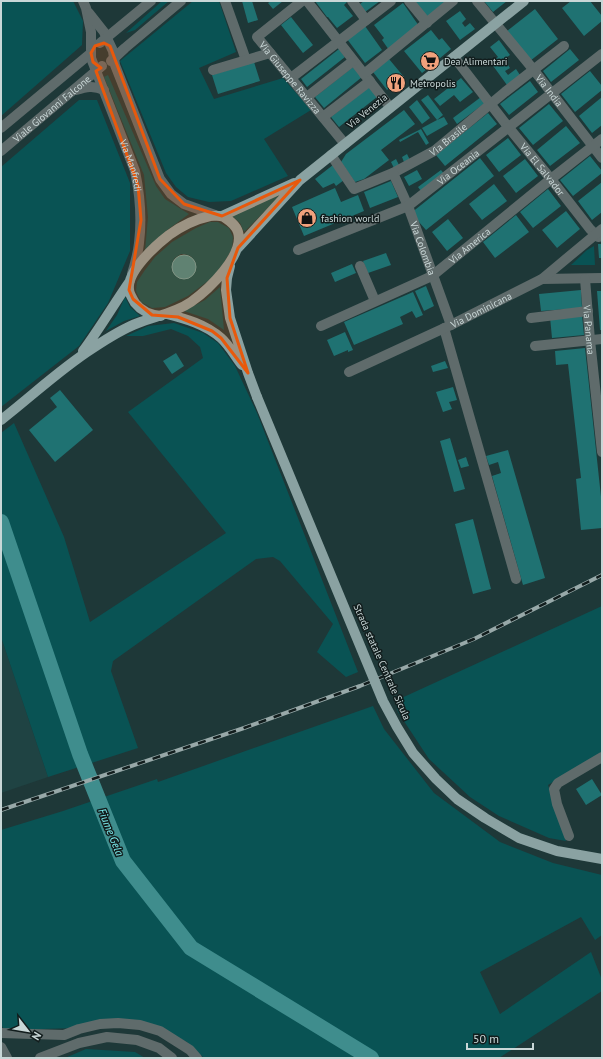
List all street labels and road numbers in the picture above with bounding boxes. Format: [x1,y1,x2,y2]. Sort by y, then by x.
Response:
street label: Via Giuseppe Ravizza [256,38,324,117]
street label: Via India [532,71,566,109]
street label: Viale Giovanni Falcone [9,72,93,146]
street label: Via Venezia [343,91,390,132]
street label: Via Brasile [426,120,470,159]
street label: Via Manfredi [116,137,145,192]
street label: Via El Salvador [517,139,568,199]
street label: Via Oceania [433,146,482,188]
street label: Via Colombia [407,218,439,277]
street label: Via America [445,225,493,267]
street label: Via Dominicana [447,289,514,331]
street label: Via Panama [581,303,598,355]
street label: Strada statale Centrale Sicula [350,602,414,722]

